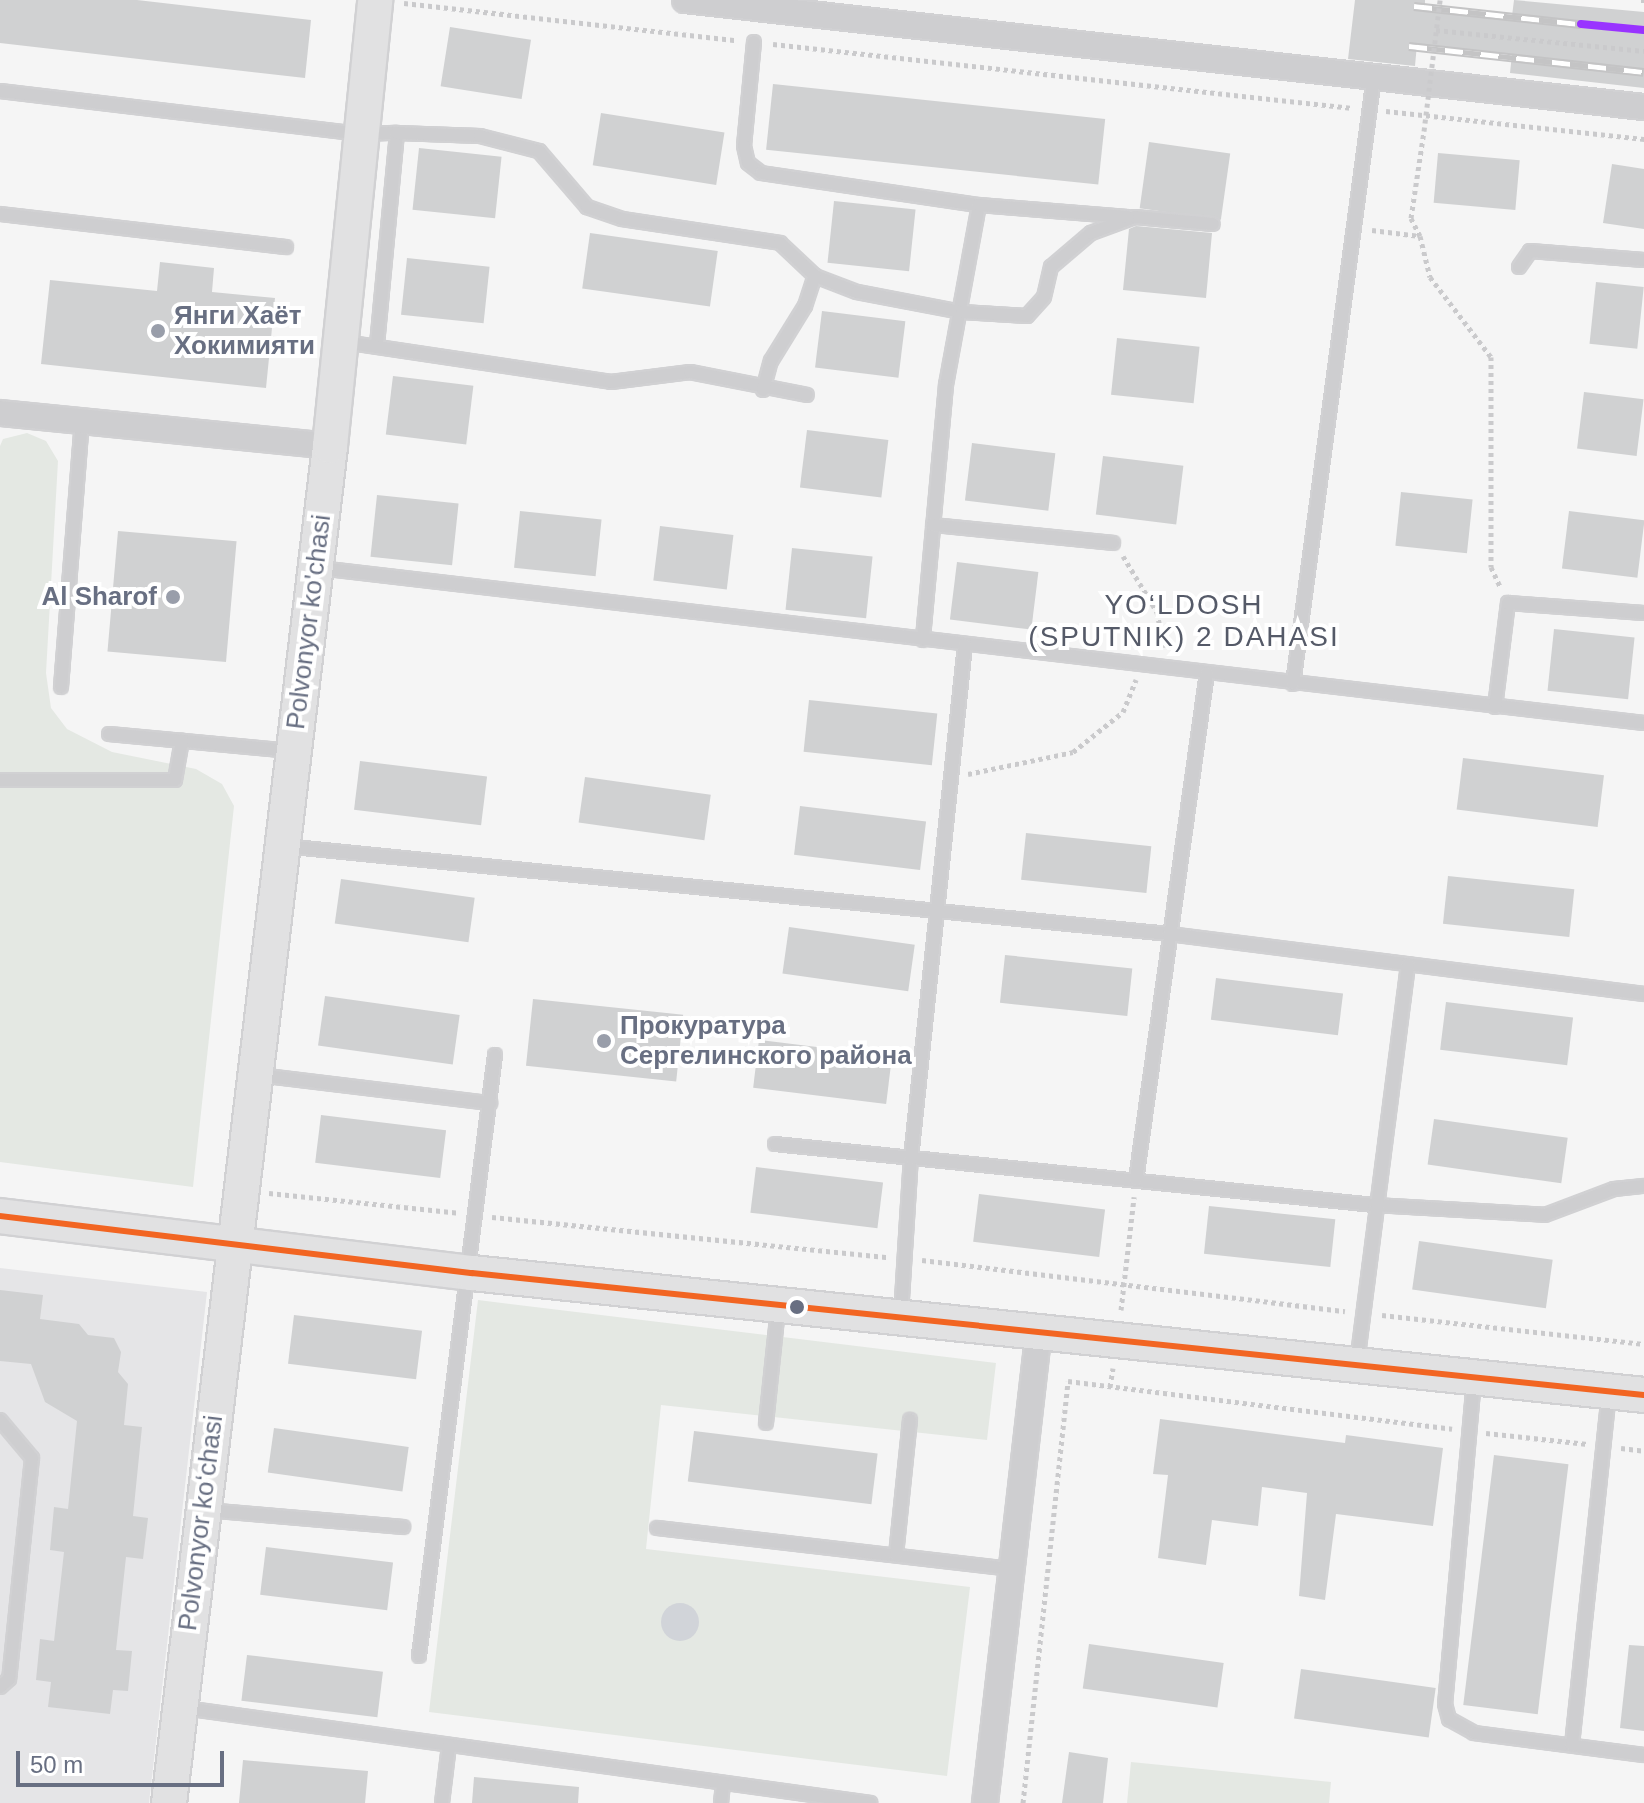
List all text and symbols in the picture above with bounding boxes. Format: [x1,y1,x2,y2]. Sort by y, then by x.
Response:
place label: Янги Хаёт Хокимияти [174,300,315,362]
marker: Янги Хаёт Хокимияти [149,322,167,340]
street label: Polvonyor ko'chasi [280,513,338,731]
place label: Al Sharof [41,581,157,613]
marker: Al Sharof [164,588,182,606]
district label: YO‘LDOSH (SPUTNIK) 2 DAHASI [1028,588,1340,654]
place label: Прокуратура Сергелинского района [620,1010,912,1072]
marker: Прокуратура Сергелинского района [595,1032,613,1050]
unlabelled marker [789,1299,805,1315]
street label: Polvonyor koʻchasi [172,1414,230,1632]
scale bar [20,1735,228,1785]
text: 50 m [30,1751,83,1778]

